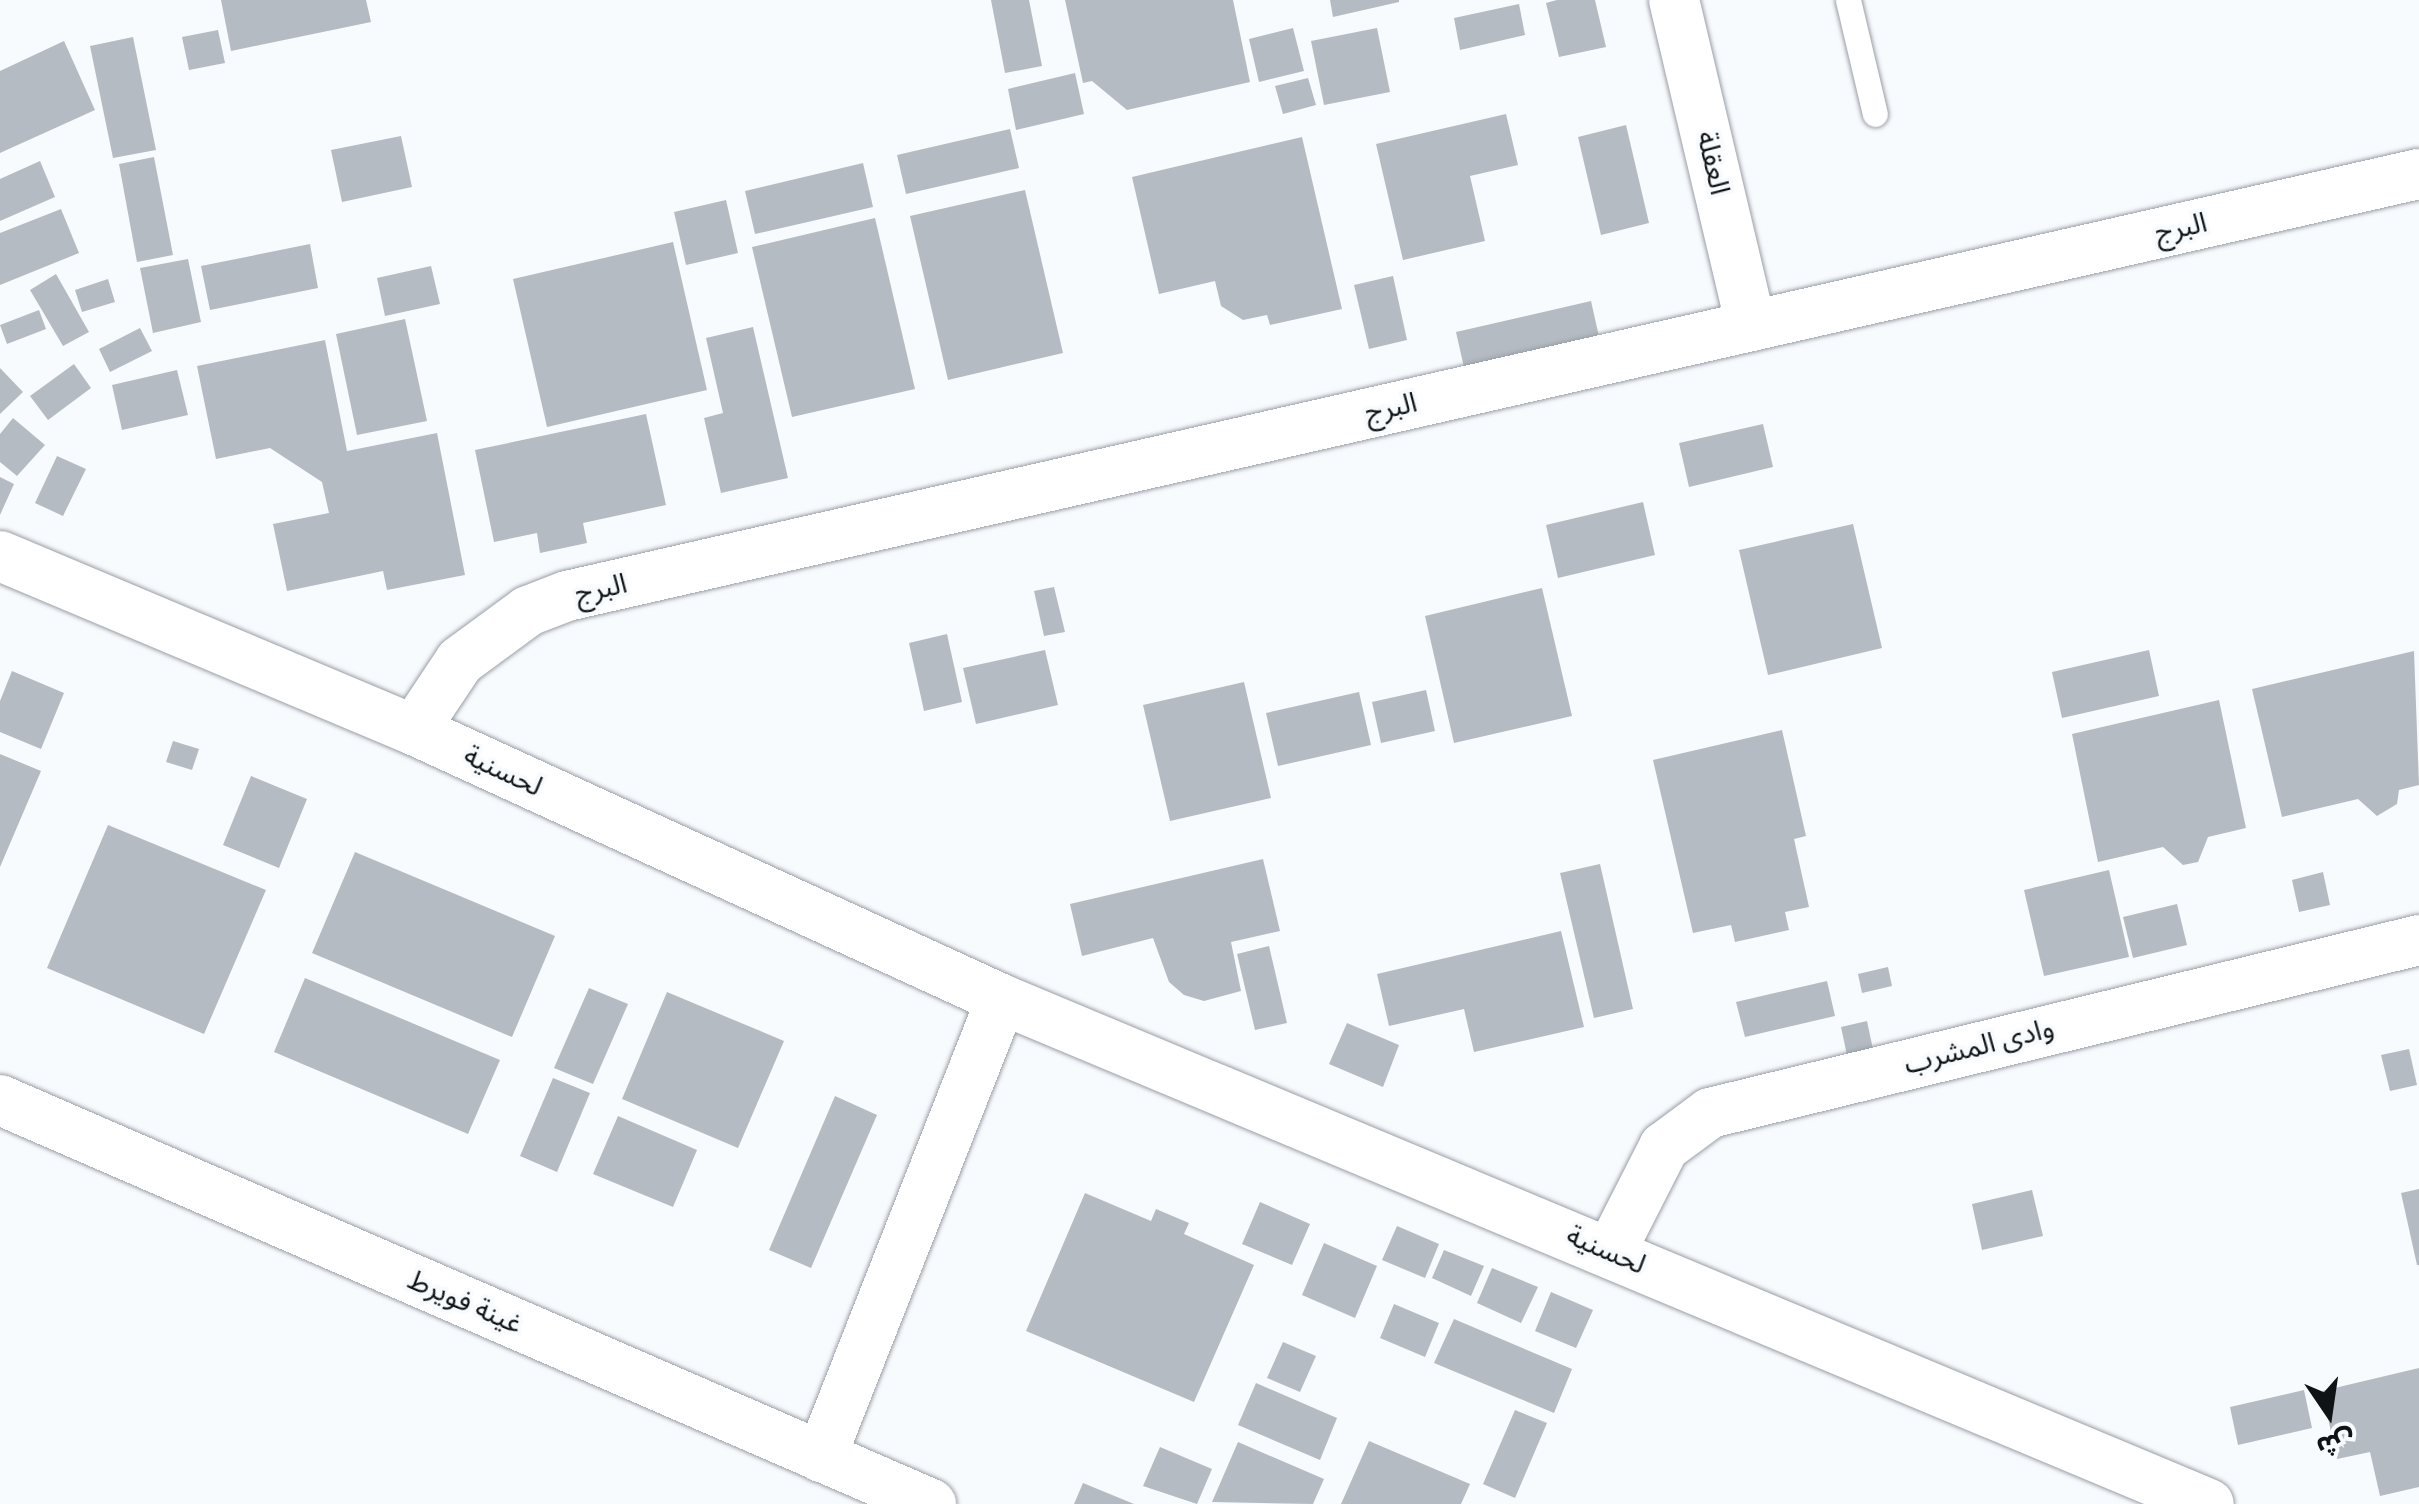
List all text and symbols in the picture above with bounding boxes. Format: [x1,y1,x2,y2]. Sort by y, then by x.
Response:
street label: العقلة [1689,128,1737,198]
street label: البرج [2152,206,2210,250]
street label: البرج [1362,386,1420,430]
street label: البرج [572,567,630,611]
street label: لحسنية [458,738,548,804]
street label: وادى المشرب [1901,1011,2057,1081]
street label: لحسنية [1561,1218,1651,1282]
street label: غينة فويرط [403,1263,527,1341]
north arrow [2279,1364,2379,1464]
text: ش [2313,1423,2358,1464]

